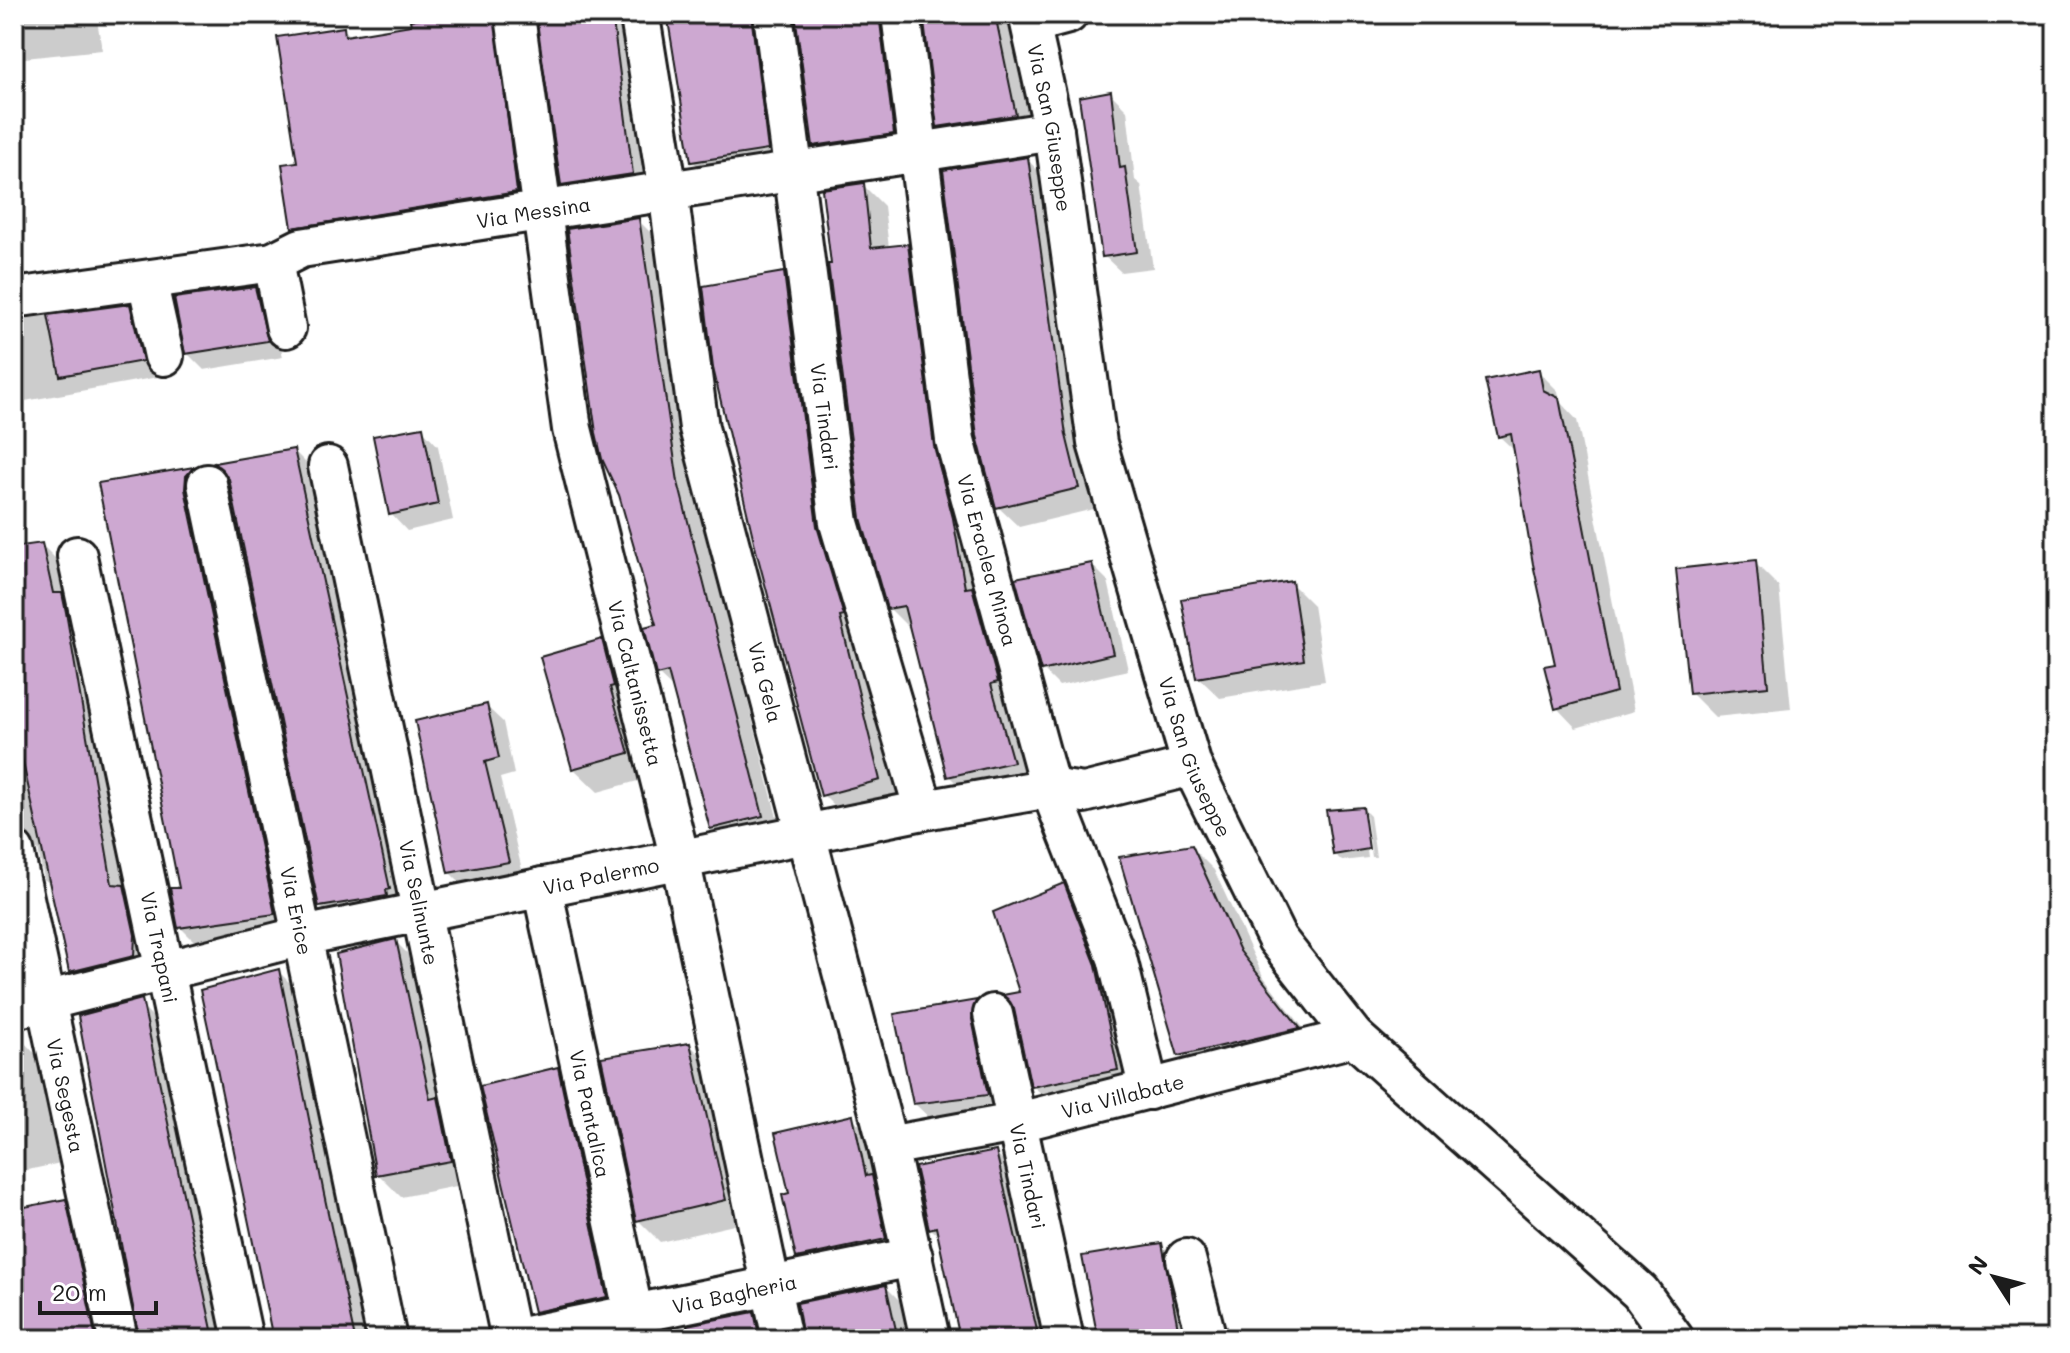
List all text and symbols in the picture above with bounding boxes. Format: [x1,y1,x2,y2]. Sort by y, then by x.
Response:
street label: Via San Giuseppe [1022,41,1078,213]
street label: Via Messina [474,190,592,234]
street label: Via Tindari [805,362,845,472]
street label: Via Eraclea Minoa [952,471,1024,649]
street label: Via Caltanissetta [603,598,669,769]
street label: Via Gela [743,639,789,725]
street label: Via San Giuseppe [1153,674,1238,841]
street label: Via Selinunte [394,838,445,967]
street label: Via Palermo [540,851,661,900]
street label: Via Erice [275,864,319,957]
street label: Via Trapani [135,889,184,1006]
street label: Via Segesta [41,1036,91,1155]
street label: Via Pantalica [564,1047,617,1180]
street label: Via Villabate [1058,1068,1187,1124]
street label: Via Tindari [1004,1121,1053,1231]
north arrow [1954,1237,2034,1317]
text: N [1961,1250,1994,1280]
scale bar [40,1265,156,1315]
street label: Via Bagheria [670,1268,799,1319]
text: 20 m [52,1276,107,1307]

